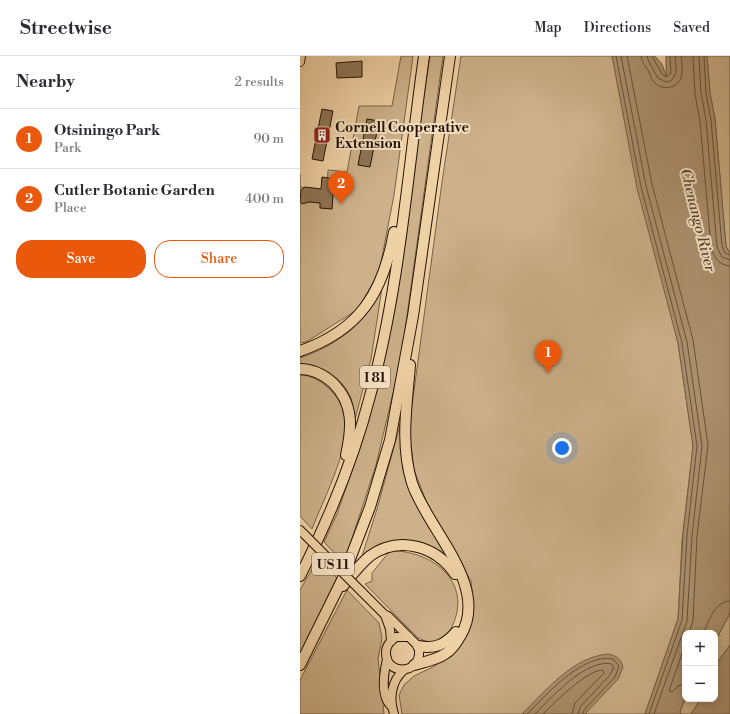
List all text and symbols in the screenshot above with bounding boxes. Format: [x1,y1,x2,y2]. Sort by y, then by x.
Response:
text: Streetwise [20,16,112,40]
text: Map [534,19,562,37]
text: Directions [584,19,651,37]
text: Saved [673,19,710,37]
text: Nearby [16,71,75,93]
text: 2 results [235,74,284,90]
place label: Cornell Cooperative Extension [335,119,469,153]
text: Otsiningo Park [54,121,160,140]
building icon: Cornell Cooperative Extension [312,125,332,145]
text: 1 [26,131,32,147]
text: 90 m [253,131,284,147]
text: Park [54,140,81,156]
water label: Chenango River [676,167,720,274]
pin: 2 [328,171,354,204]
text: Cutler Botanic Garden [54,181,215,200]
text: 2 [25,191,33,207]
text: 400 m [245,191,284,207]
text: Place [54,200,86,216]
button: Save [16,240,146,278]
button: Share [154,240,284,278]
pin: 1 [535,340,561,373]
road number: I 81 [360,366,390,388]
your location [552,438,572,458]
road number: US 11 [312,553,354,575]
map controls [682,630,718,702]
button: + [682,630,718,666]
button: − [682,666,718,702]

